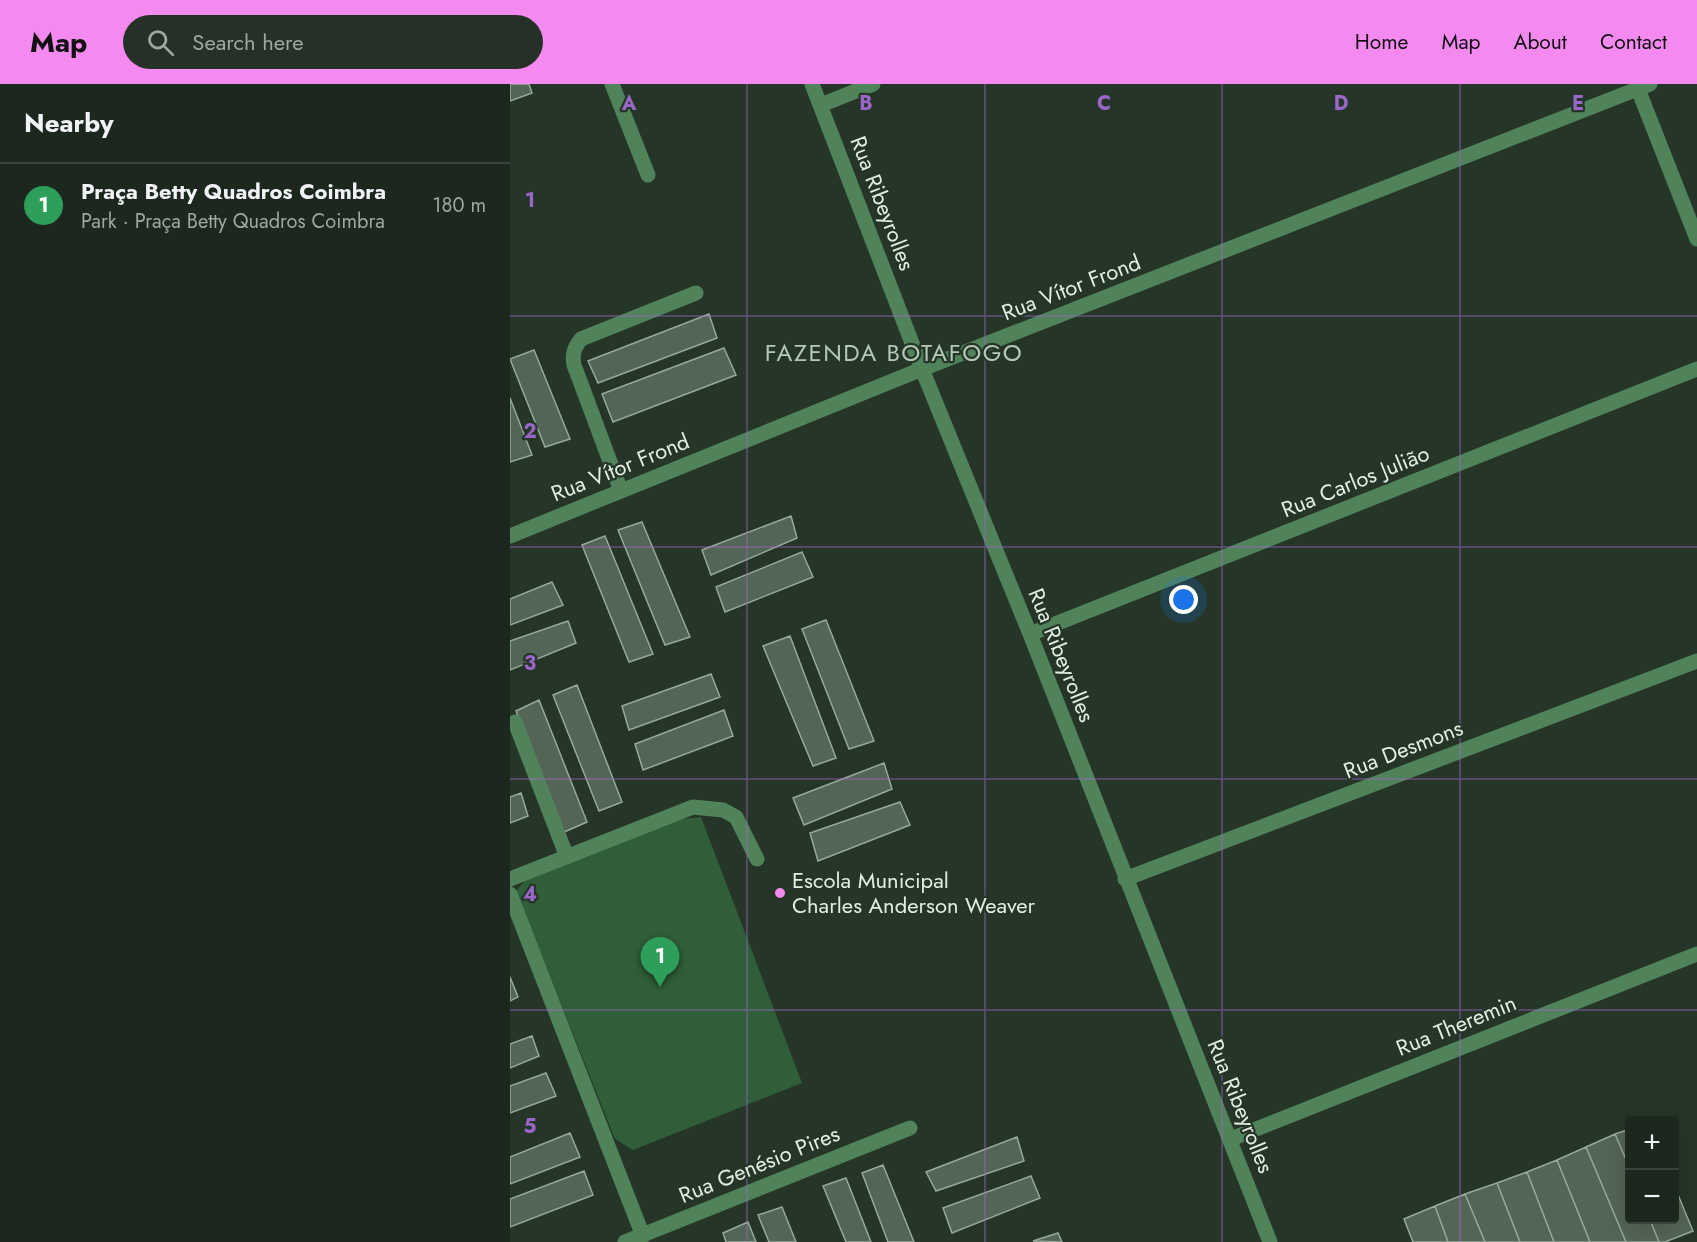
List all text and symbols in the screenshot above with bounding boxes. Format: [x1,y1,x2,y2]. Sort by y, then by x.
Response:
search box [123,15,543,69]
text: Map [30,22,87,63]
icon: search [144,26,177,59]
text: Search here [192,26,304,58]
text: Home [1355,27,1408,57]
text: Map [1441,27,1481,57]
text: About [1514,27,1567,57]
text: Contact [1600,27,1667,57]
text: A [621,89,637,118]
text: B [859,89,873,118]
text: C [1097,89,1111,118]
text: D [1334,89,1348,118]
text: E [1572,89,1584,118]
text: Nearby [24,104,113,142]
street label: Rua Ribeyrolles [843,131,923,275]
text: Praça Betty Quadros Coimbra [81,175,386,207]
text: 1 [525,186,535,215]
text: 1 [38,191,49,220]
text: 180 m [432,191,486,220]
text: Park · Praça Betty Quadros Coimbra [81,207,385,236]
street label: Rua Vítor Frond [997,246,1145,328]
district label: FAZENDA BOTAFOGO [765,335,1023,370]
text: 2 [523,417,537,446]
street label: Rua Vítor Frond [546,425,694,509]
street label: Rua Carlos Julião [1276,437,1434,525]
street label: Rua Ribeyrolles [1021,583,1103,727]
your location [1169,585,1198,614]
text: 3 [524,649,536,678]
street label: Rua Desmons [1339,711,1468,786]
place label: Escola Municipal Charles Anderson Weaver [792,864,1036,921]
text: 4 [523,880,537,909]
marker: Escola Municipal Charles Anderson Weaver [773,886,787,900]
pin: 1 [640,938,680,987]
street label: Rua Theremin [1391,986,1521,1064]
street label: Rua Ribeyrolles [1200,1034,1282,1178]
text: 5 [524,1112,537,1141]
map controls [1625,1116,1679,1224]
button: + [1625,1116,1679,1170]
street label: Rua Genésio Pires [674,1117,844,1211]
button: − [1625,1170,1679,1224]

